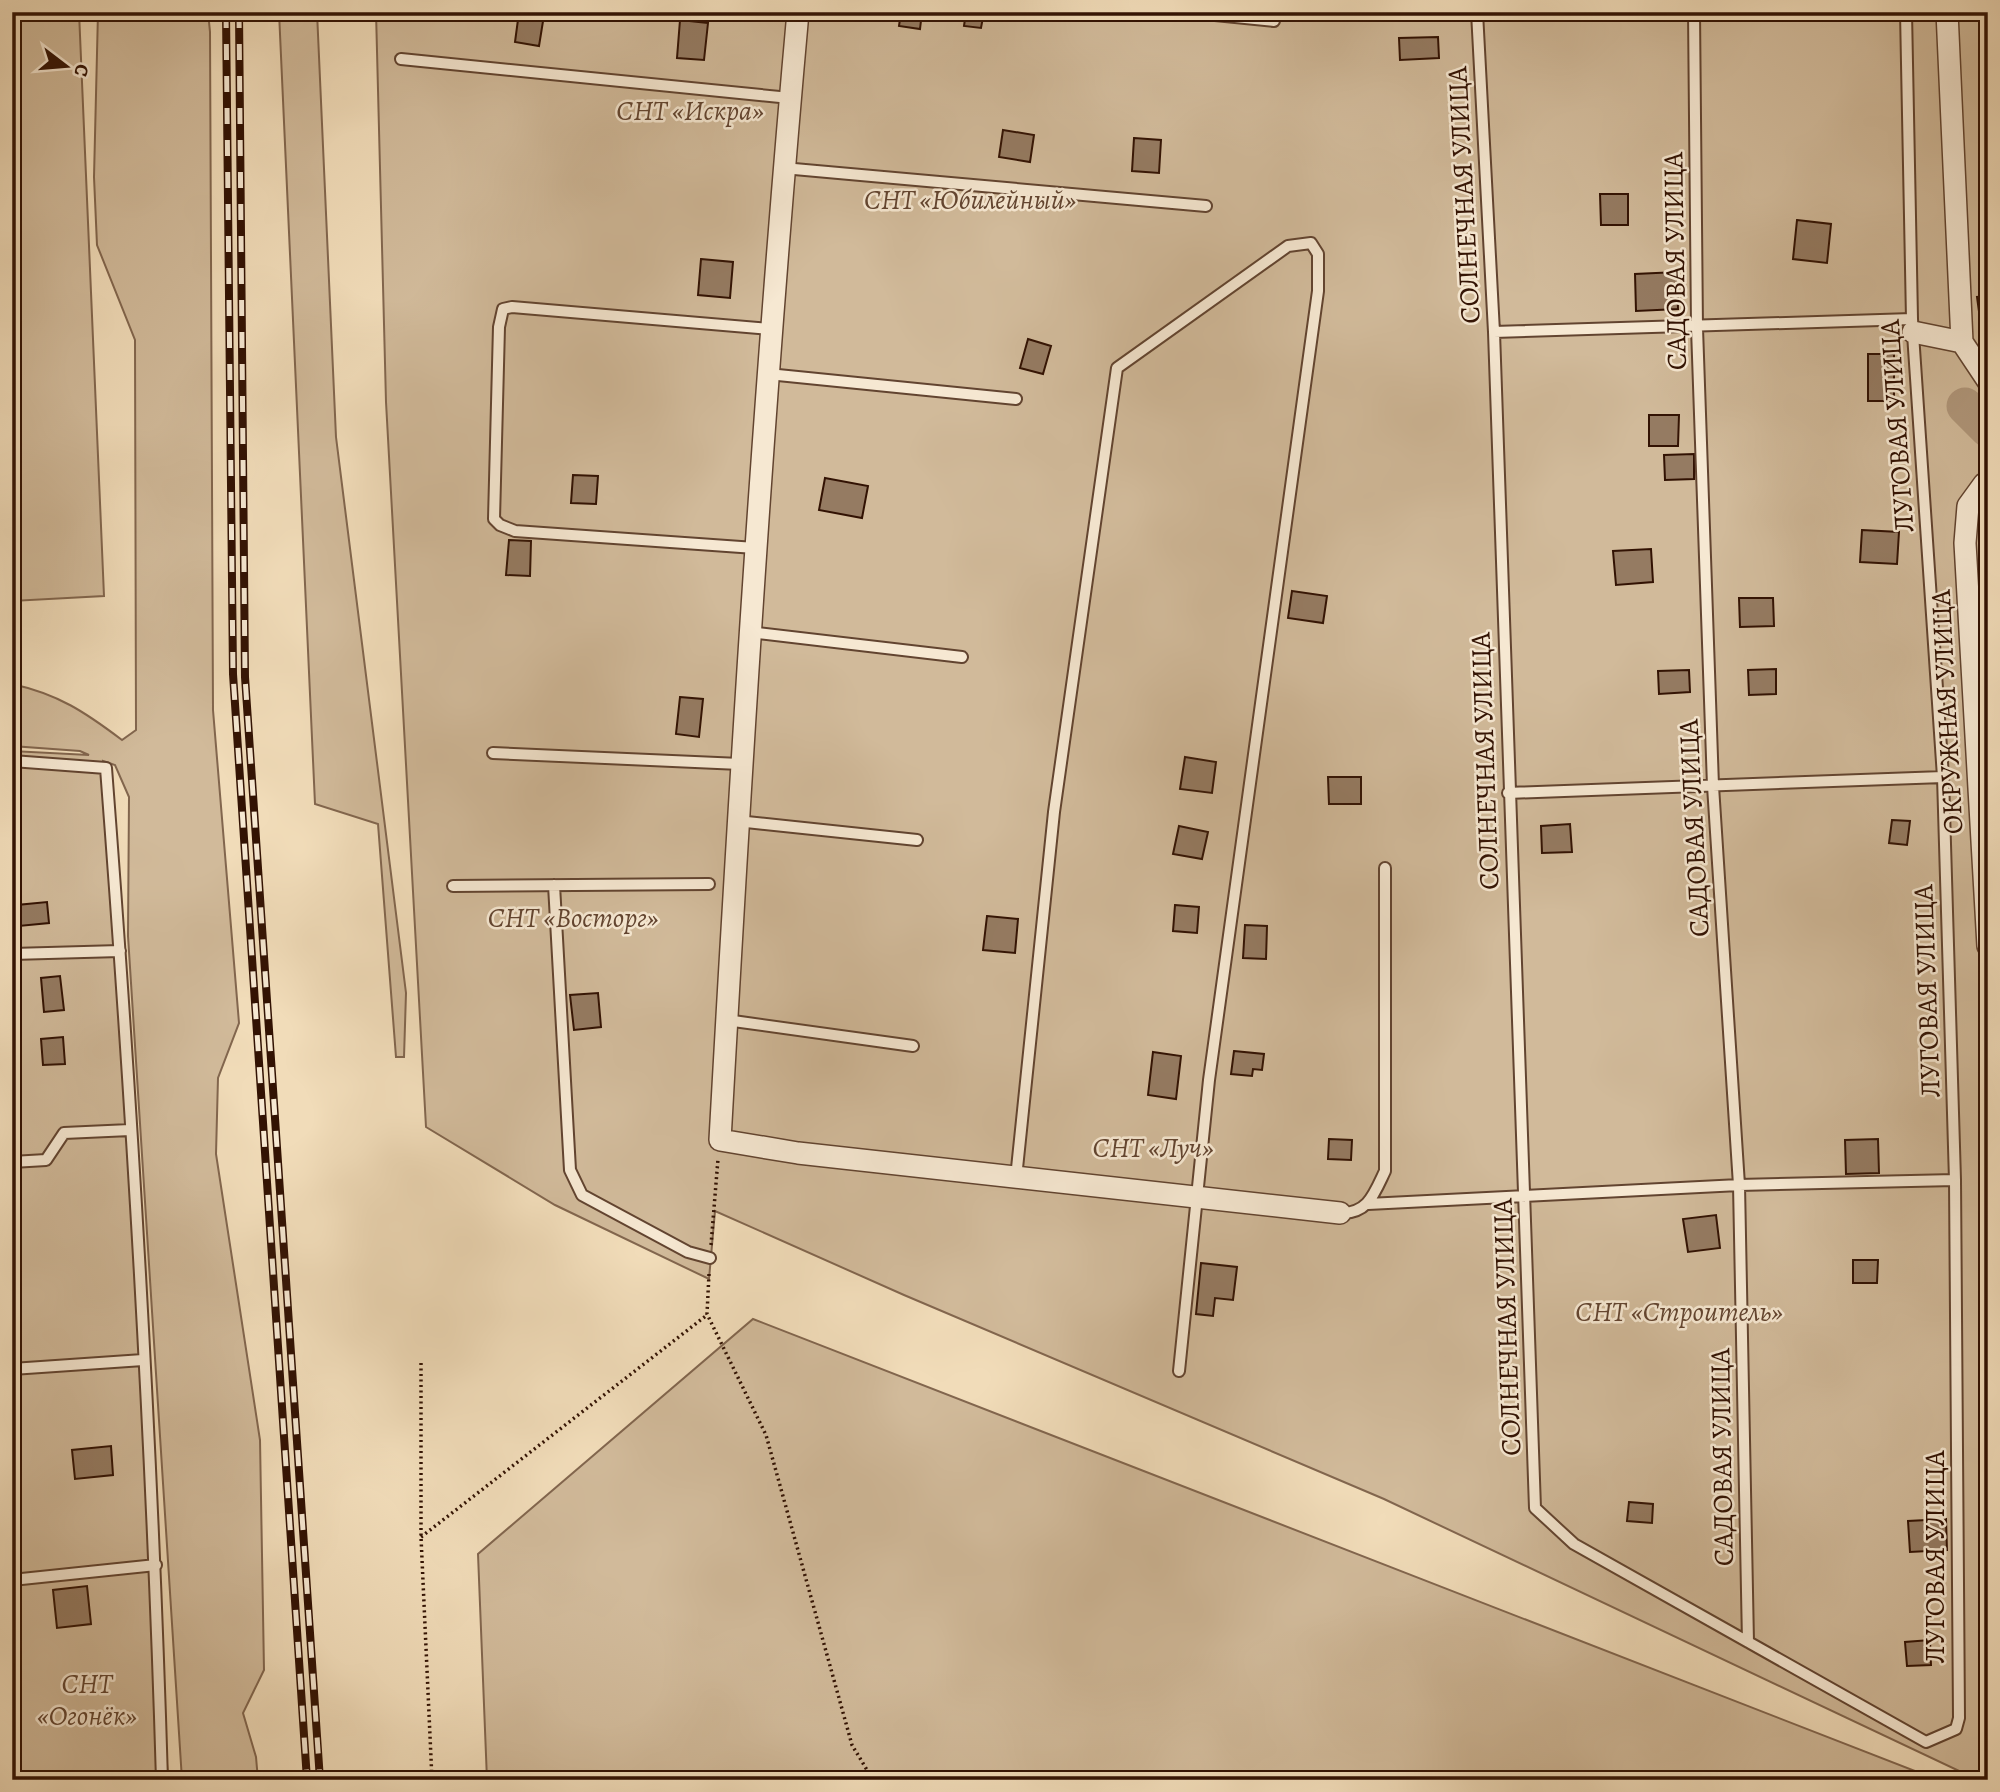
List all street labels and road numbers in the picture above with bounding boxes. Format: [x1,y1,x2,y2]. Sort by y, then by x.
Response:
street label: СОЛНЕЧНАЯ УЛИЦА [1438,65,1490,325]
street label: САДОВАЯ УЛИЦА [1654,151,1696,370]
street label: ЛУГОВАЯ УЛИЦА [1871,318,1923,534]
street label: ОКРУЖНАЯ УЛИЦА [1922,588,1972,835]
street label: СОЛНЕЧНАЯ УЛИЦА [1461,631,1508,890]
street label: САДОВАЯ УЛИЦА [1669,717,1719,938]
street label: ЛУГОВАЯ УЛИЦА [1904,883,1950,1098]
street label: СОЛНЕЧНАЯ УЛИЦА [1483,1197,1530,1456]
street label: САДОВАЯ УЛИЦА [1701,1347,1743,1566]
street label: ЛУГОВАЯ УЛИЦА [1916,1450,1954,1664]

